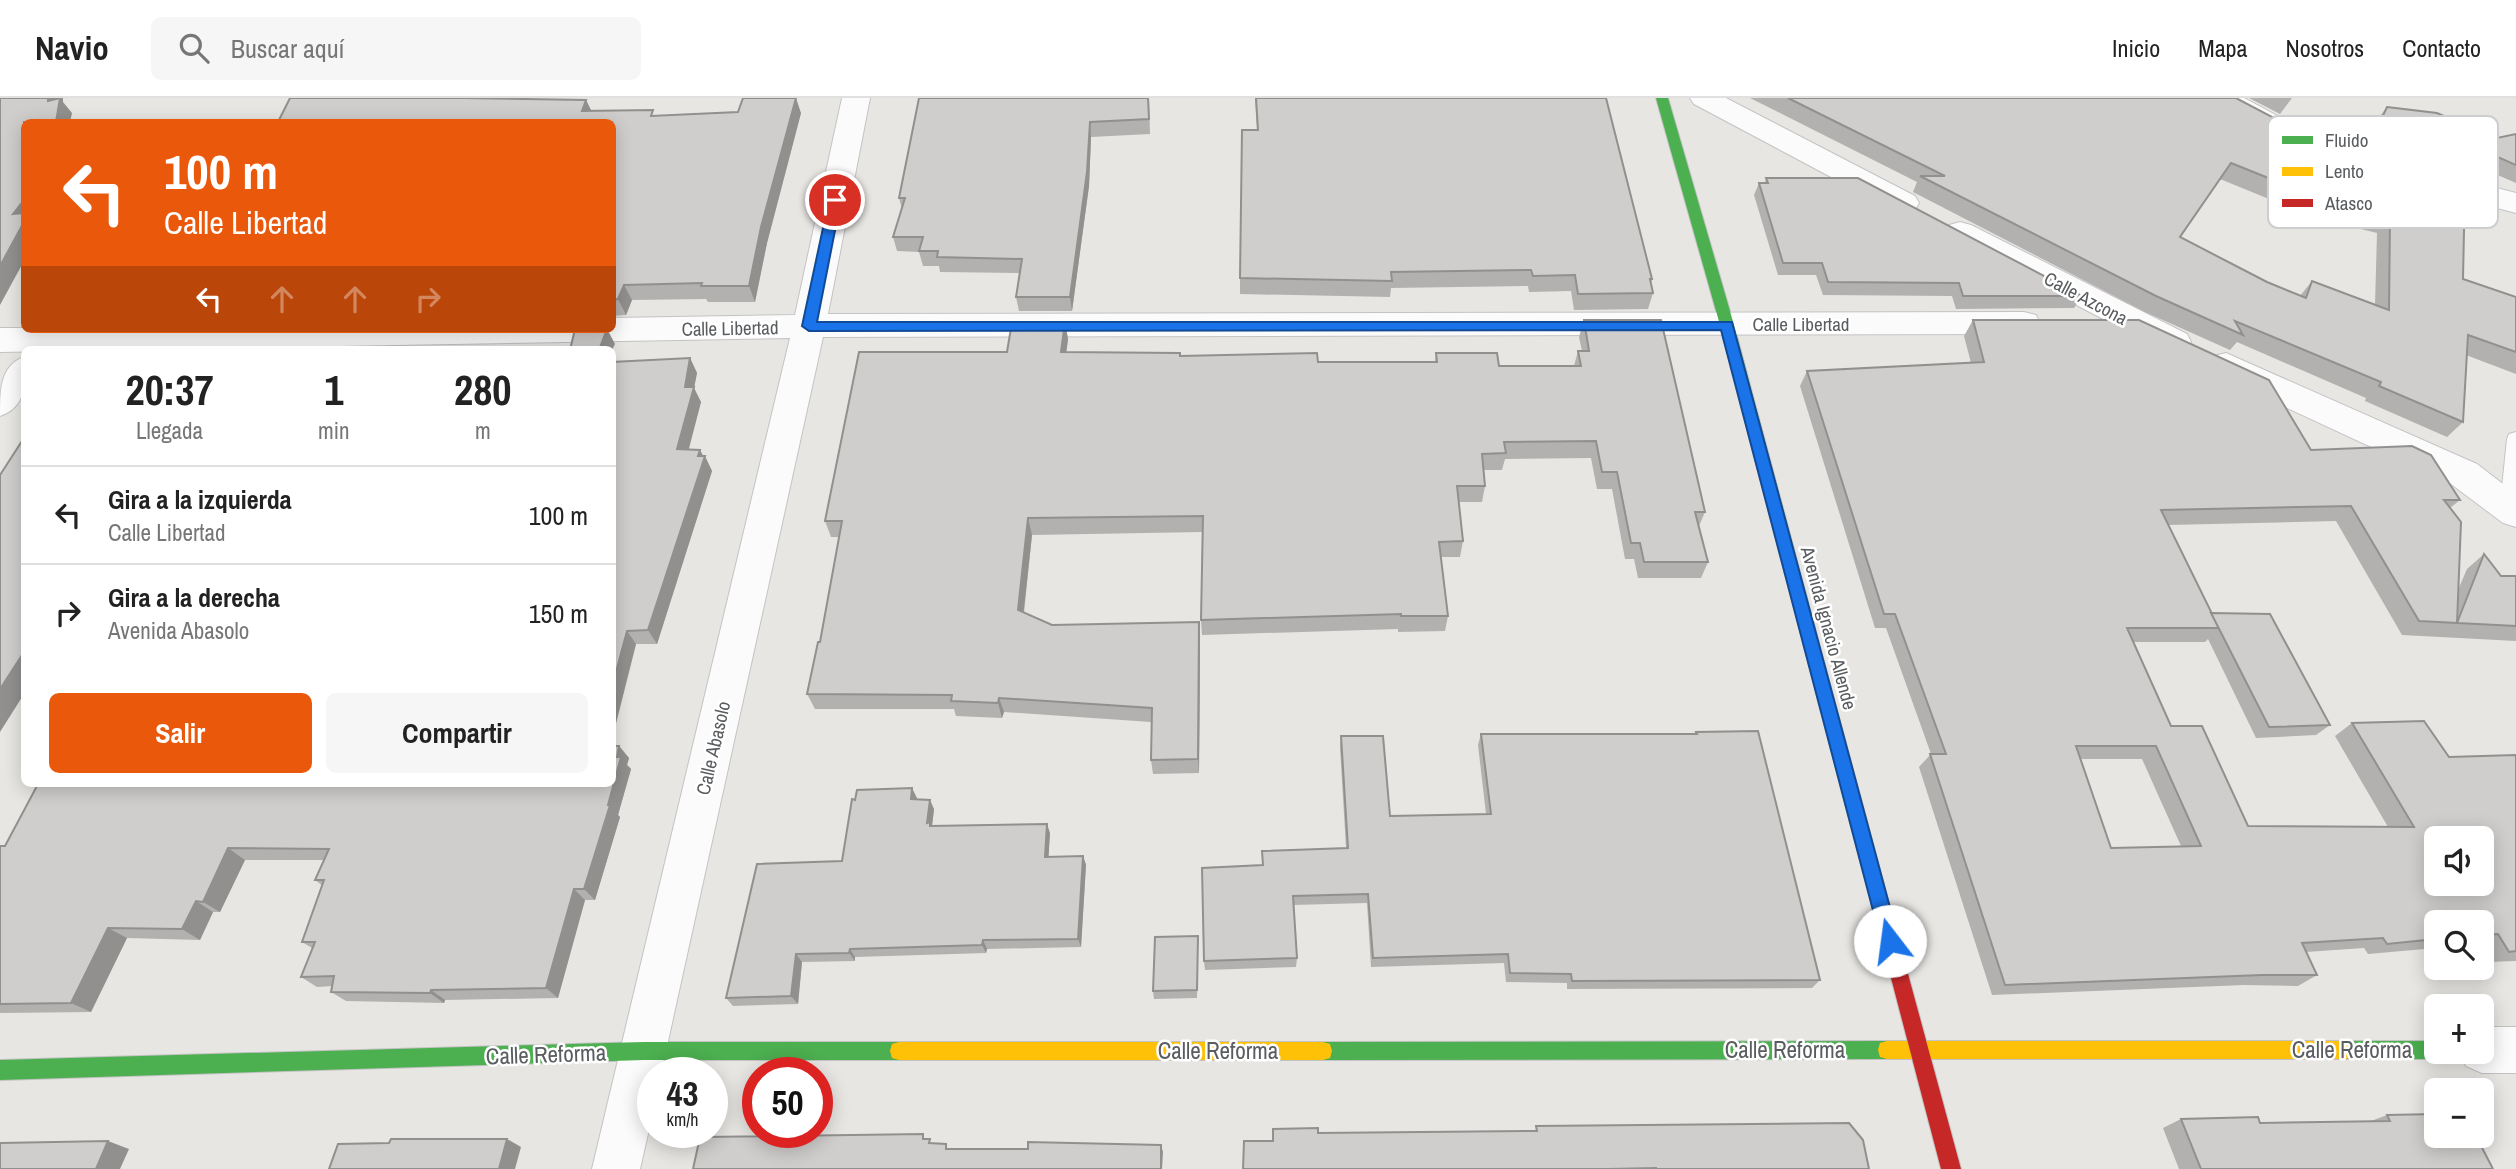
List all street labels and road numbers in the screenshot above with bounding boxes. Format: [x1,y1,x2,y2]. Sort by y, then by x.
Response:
street label: Calle Azcona [2040,265,2133,331]
street label: Calle Libertad [1753,311,1850,337]
street label: Calle Libertad [681,314,779,342]
street label: Avenida Ignacio Allende [1794,543,1863,712]
street label: Calle Abasolo [690,699,736,797]
street label: Calle Reforma [1725,1034,1846,1065]
street label: Calle Reforma [2292,1034,2413,1065]
street label: Calle Reforma [1158,1035,1279,1066]
street label: Calle Reforma [485,1036,607,1072]

